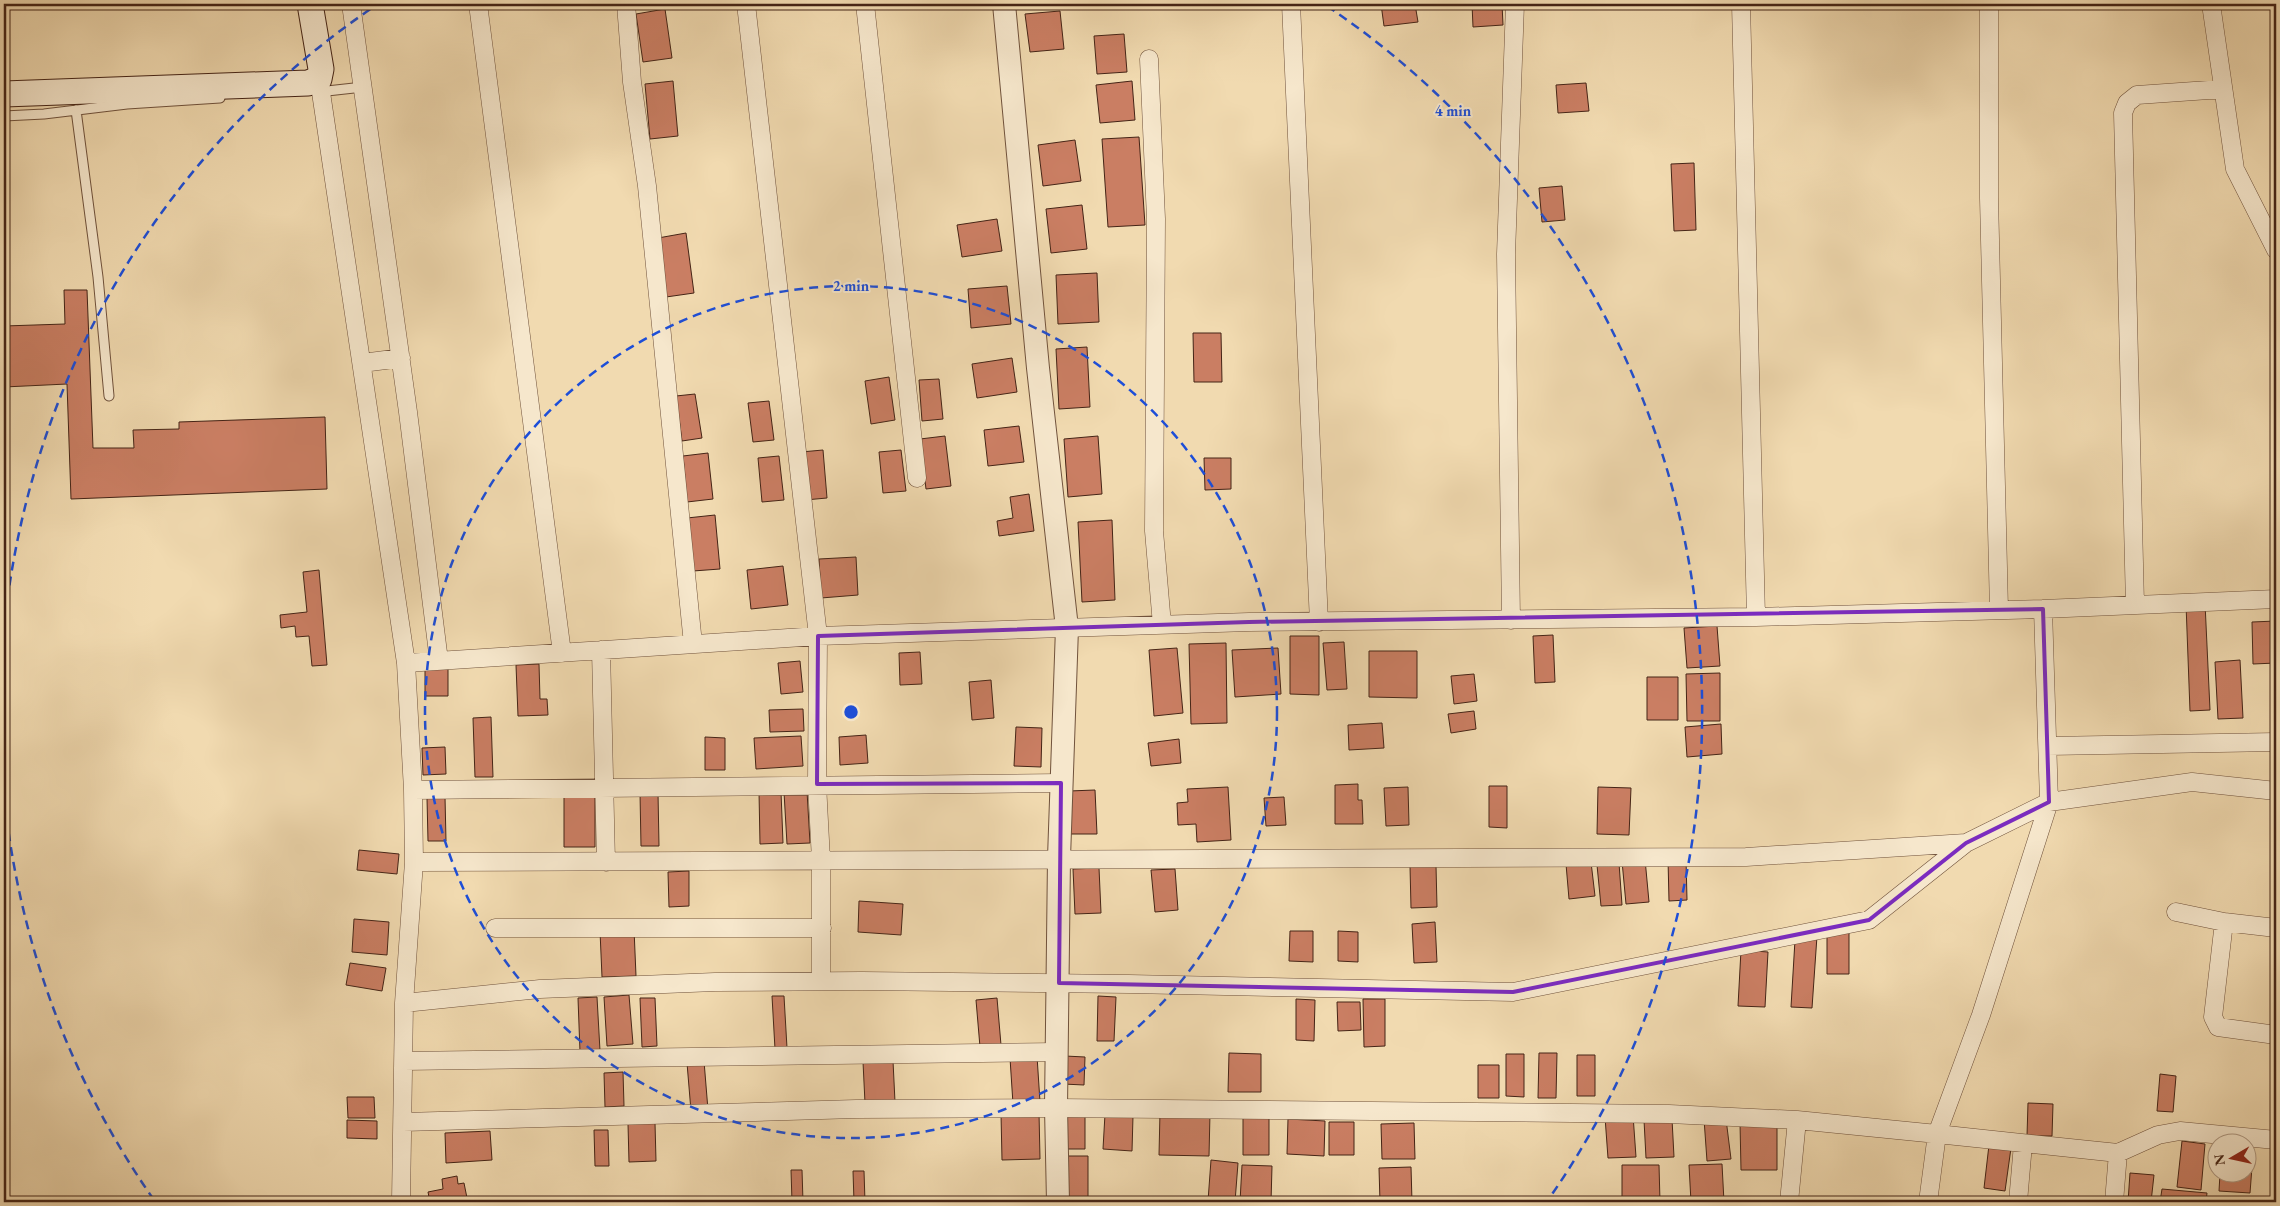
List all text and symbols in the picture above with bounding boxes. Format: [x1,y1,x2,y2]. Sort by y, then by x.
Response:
text: 4 min [1435,101,1472,120]
text: 2 min [833,276,870,295]
centre of rings [842,703,860,721]
north arrow [2208,1134,2258,1184]
text: N [2209,1152,2229,1167]

